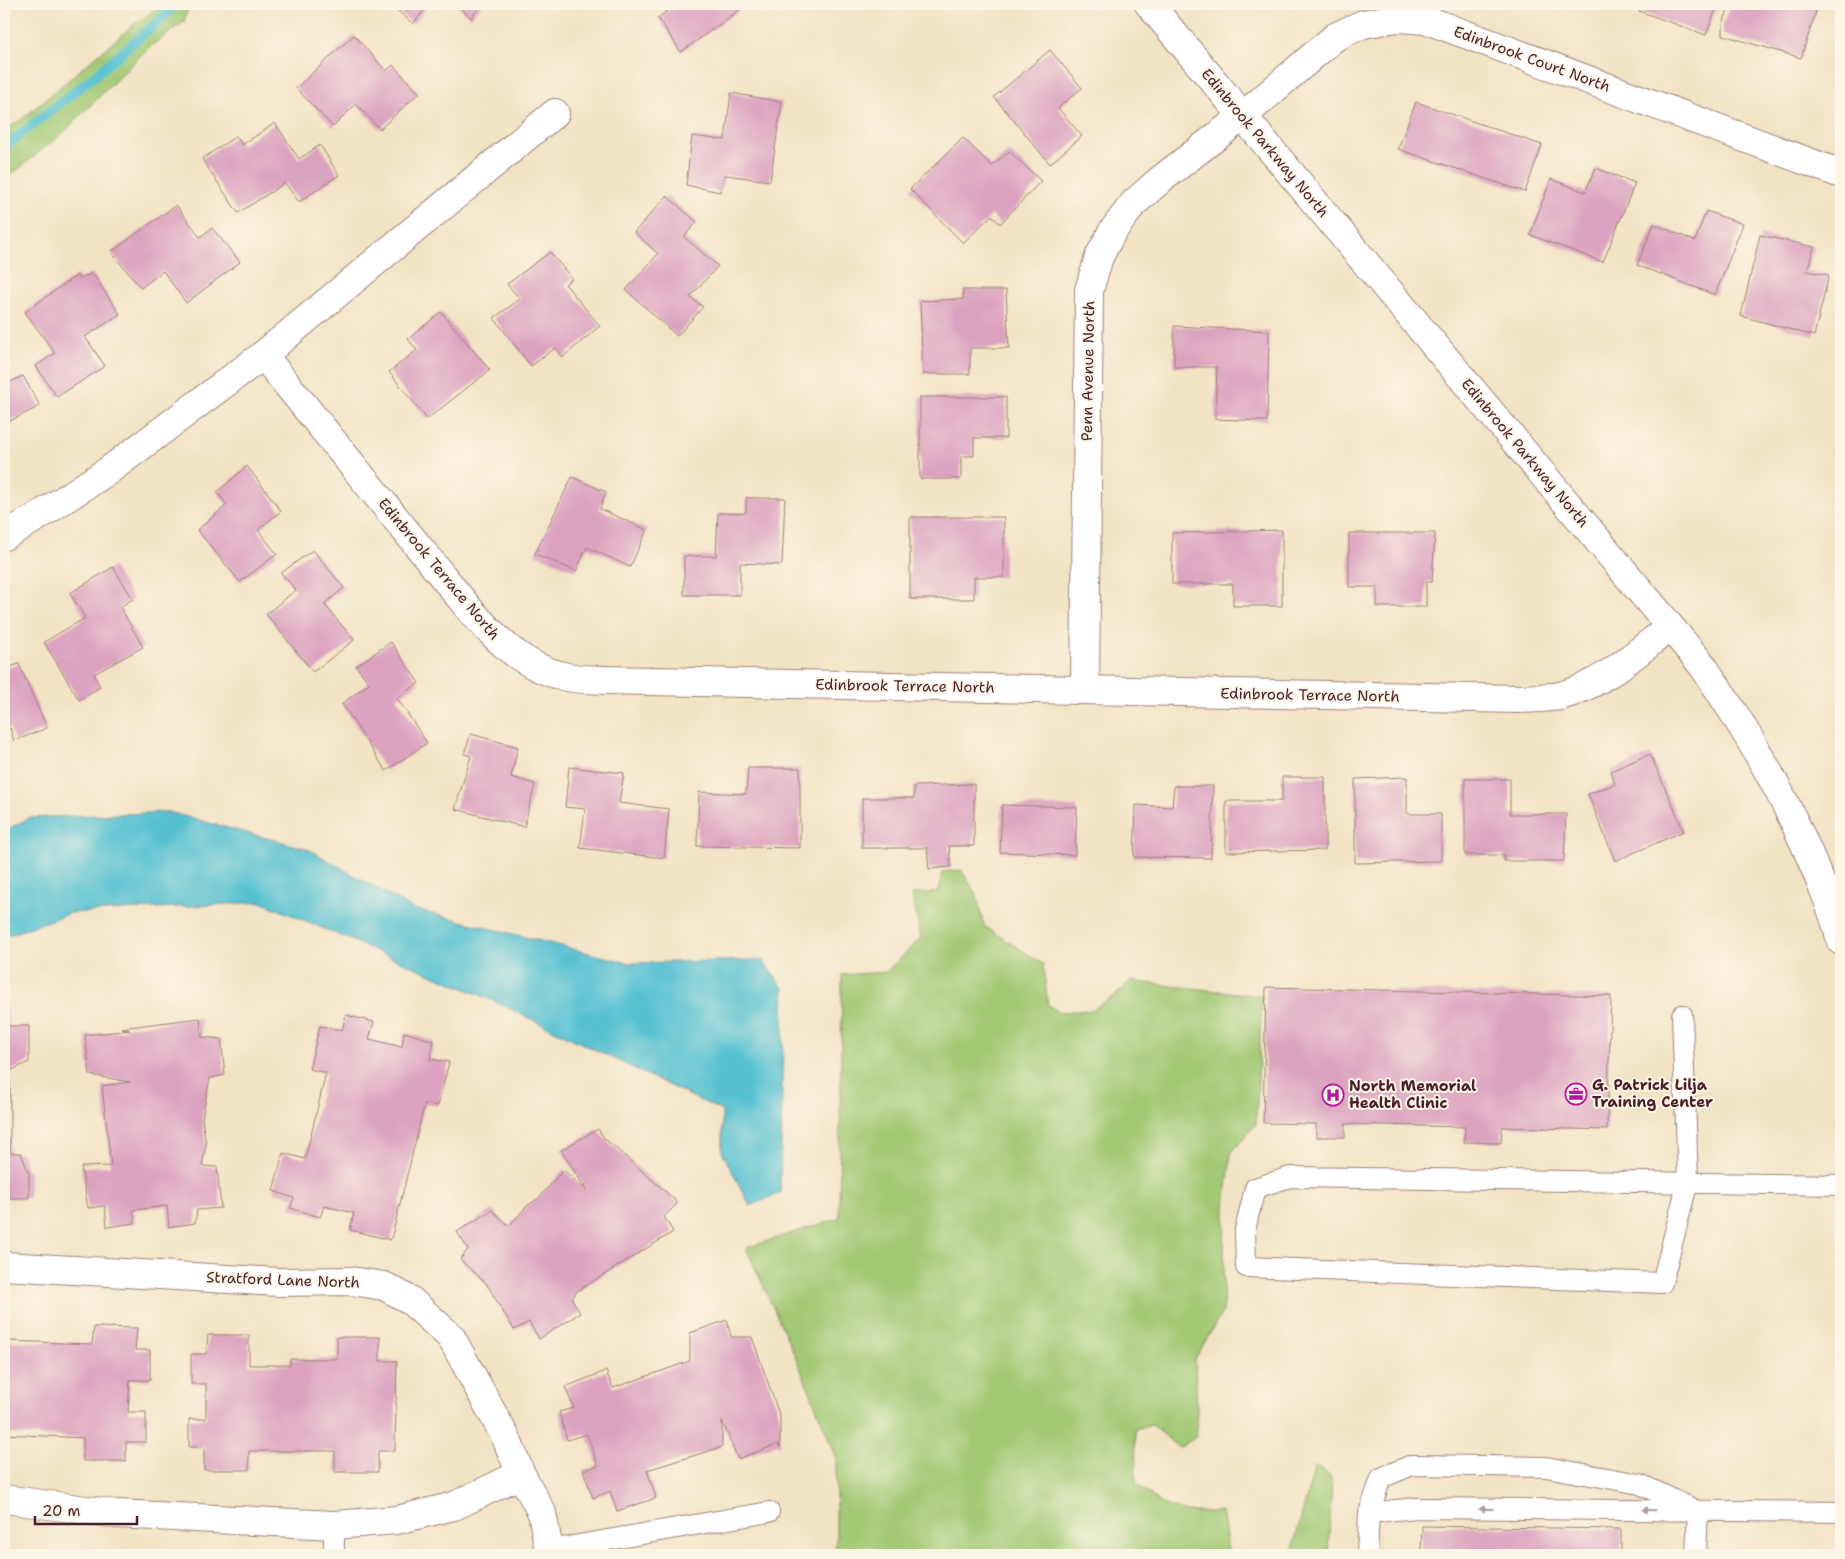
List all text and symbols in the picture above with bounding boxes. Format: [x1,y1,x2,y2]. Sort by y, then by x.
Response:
street label: Edinbrook Court North [1451,21,1613,97]
street label: Edinbrook Parkway North [1197,64,1333,222]
street label: Penn Avenue North [1077,301,1099,441]
street label: Edinbrook Parkway North [1457,374,1593,532]
street label: Edinbrook Terrace North [374,494,504,644]
street label: Edinbrook Terrace North [815,674,995,698]
street label: Edinbrook Terrace North [1220,683,1400,707]
place label: G. Patrick Lilja Training Center [1592,1075,1713,1112]
place label: North Memorial Health Clinic [1349,1076,1476,1113]
office icon: G. Patrick Lilja Training Center [1564,1082,1588,1106]
hospital icon: North Memorial Health Clinic [1321,1083,1345,1107]
street label: Stratford Lane North [206,1267,360,1293]
scale bar [35,1494,138,1526]
text: 20 m [42,1501,81,1521]
one-way arrow [1478,1505,1494,1513]
one-way arrow [1641,1506,1657,1514]

